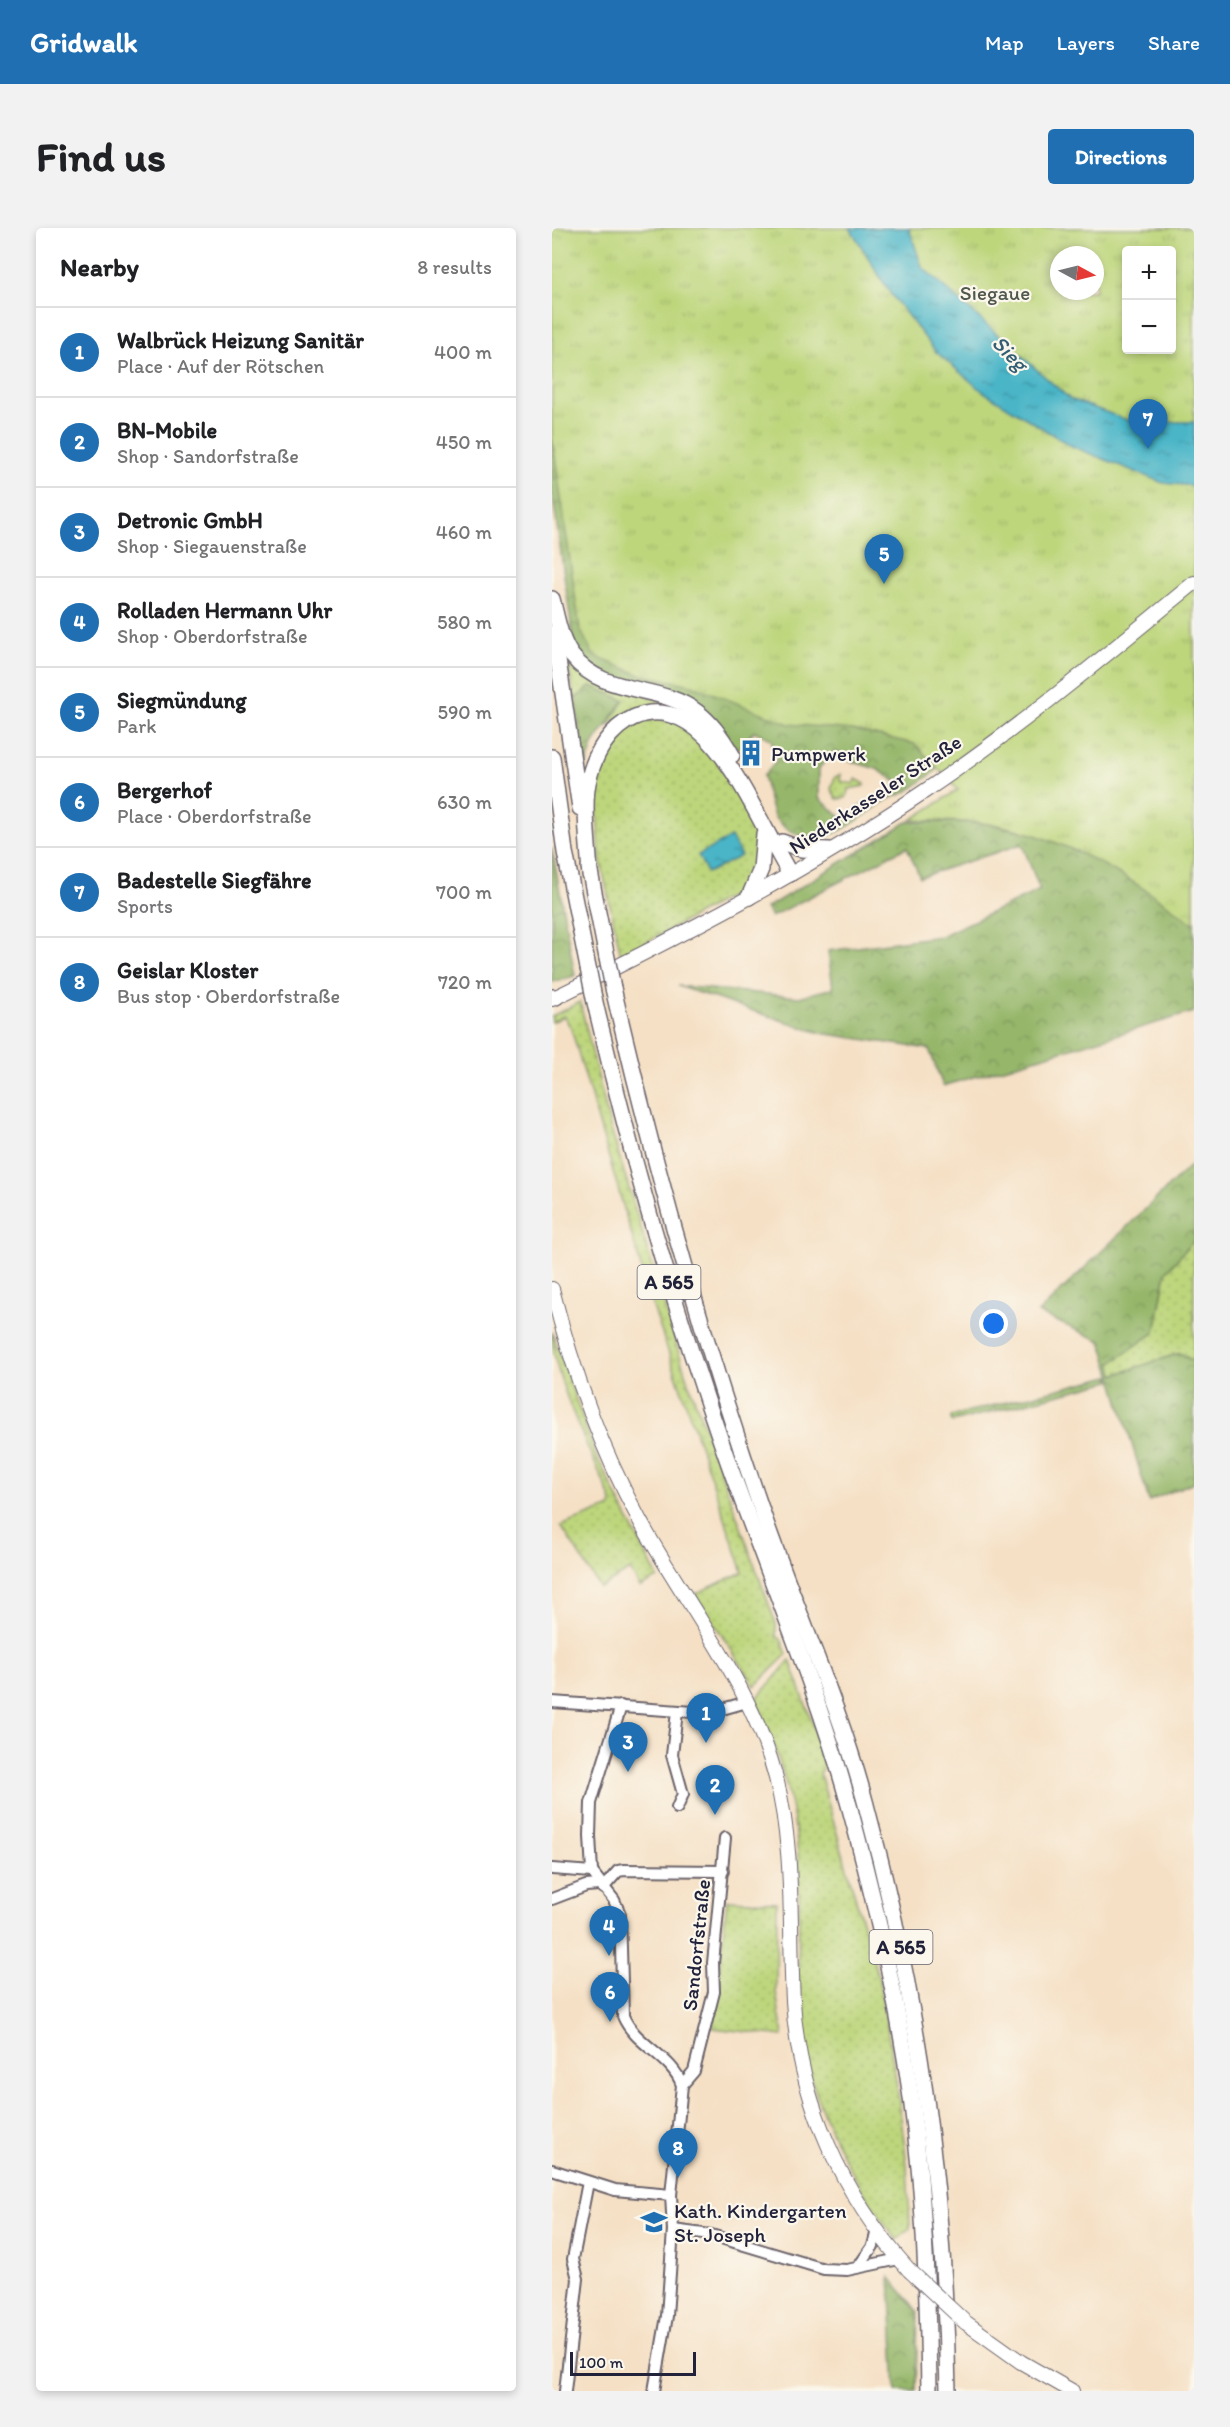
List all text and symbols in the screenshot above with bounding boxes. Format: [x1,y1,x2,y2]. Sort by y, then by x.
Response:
text: Gridwalk [30,25,138,59]
text: Map [985,30,1024,55]
text: Layers [1057,30,1115,55]
text: Share [1148,30,1200,55]
button: Directions [1048,129,1194,184]
text: Find us [36,131,166,182]
north arrow [1050,246,1104,300]
map controls [1122,246,1176,354]
button: + [1122,246,1176,300]
text: Nearby [60,251,139,283]
text: 8 results [417,255,492,279]
park label: Siegaue [960,280,1030,305]
button: − [1122,300,1176,354]
text: Walbrück Heizung Sanitär [117,327,364,354]
water label: Sieg [986,329,1036,379]
text: 1 [75,340,84,364]
text: 400 m [434,340,492,364]
text: Place · Auf der Rötschen [117,354,324,378]
pin: 7 [1128,400,1168,449]
text: BN-Mobile [117,417,217,444]
text: 2 [74,430,85,454]
text: 450 m [436,430,492,454]
text: Shop · Sandorfstraße [117,444,299,468]
text: Detronic GmbH [117,507,263,534]
text: 3 [74,520,85,544]
text: 460 m [436,520,492,544]
text: Shop · Siegauenstraße [117,534,307,558]
pin: 5 [864,534,904,584]
text: Rolladen Hermann Uhr [117,597,332,624]
text: 4 [73,610,86,634]
text: 580 m [437,610,492,634]
text: Shop · Oberdorfstraße [117,624,308,648]
text: Siegmündung [117,687,246,714]
text: 5 [74,700,85,724]
text: 590 m [437,700,492,724]
text: Park [117,714,156,738]
street label: Niederkasseler Straße [784,729,966,859]
building icon: Pumpwerk [736,738,766,768]
place label: Pumpwerk [771,741,866,766]
text: Bergerhof [117,777,212,804]
text: 6 [74,790,85,814]
text: 630 m [437,790,492,814]
text: Place · Oberdorfstraße [117,804,312,828]
text: Badestelle Siegfähre [117,867,311,894]
text: 7 [75,880,84,904]
text: 700 m [436,880,492,904]
text: Sports [117,894,173,918]
text: Geislar Kloster [117,957,258,984]
text: 8 [74,970,85,994]
text: 720 m [438,970,492,994]
text: Bus stop · Oberdorfstraße [117,984,340,1008]
road number: A 565 [638,1265,700,1299]
your location [979,1309,1008,1338]
pin: 1 [686,1694,726,1743]
pin: 3 [608,1722,648,1772]
pin: 2 [696,1766,734,1815]
street label: Sandorfstraße [677,1878,715,2012]
pin: 4 [590,1906,628,1956]
road number: A 565 [870,1930,932,1964]
pin: 6 [590,1972,630,2022]
pin: 8 [658,2128,698,2178]
place label: Kath. Kindergarten St. Joseph [674,2198,847,2247]
school or university icon: Kath. Kindergarten St. Joseph [639,2207,669,2237]
scale bar [570,2349,696,2376]
text: 100 m [579,2353,623,2372]

